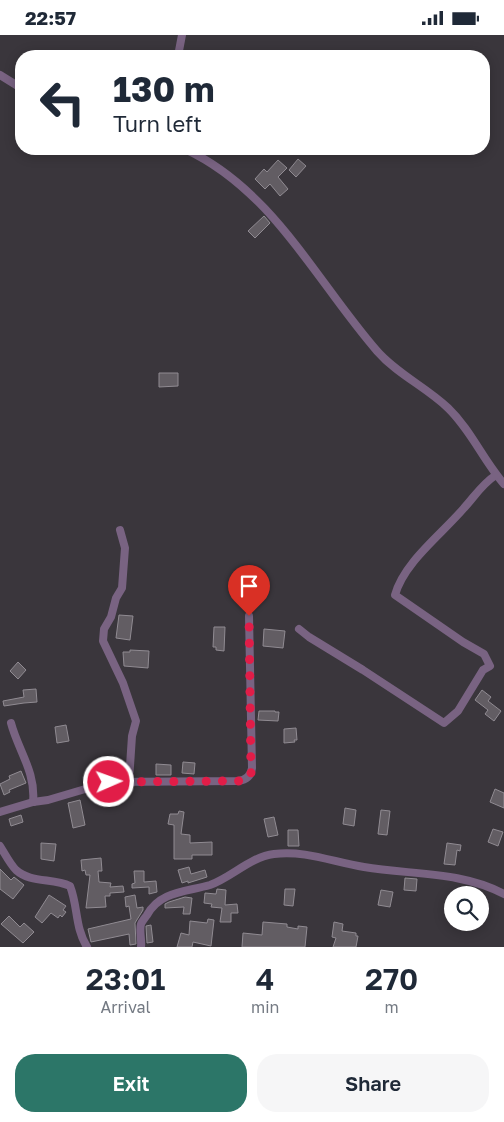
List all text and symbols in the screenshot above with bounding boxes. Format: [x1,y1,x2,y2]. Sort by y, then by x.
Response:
text: 22:57 [25,6,76,29]
text: 130 m [113,68,215,110]
icon: left [30,70,95,135]
text: Turn left [113,110,202,137]
pin [228,565,270,616]
icon: arrive [235,572,263,600]
position arrow [82,755,134,807]
map controls [444,886,489,931]
button: search [444,886,489,931]
text: 23:01 [86,961,165,997]
text: 4 [256,961,275,997]
text: 270 [365,961,418,997]
text: Arrival [100,997,151,1017]
text: min [251,997,279,1017]
text: m [385,997,399,1017]
button: Exit [15,1054,247,1112]
button: Share [257,1054,489,1112]

